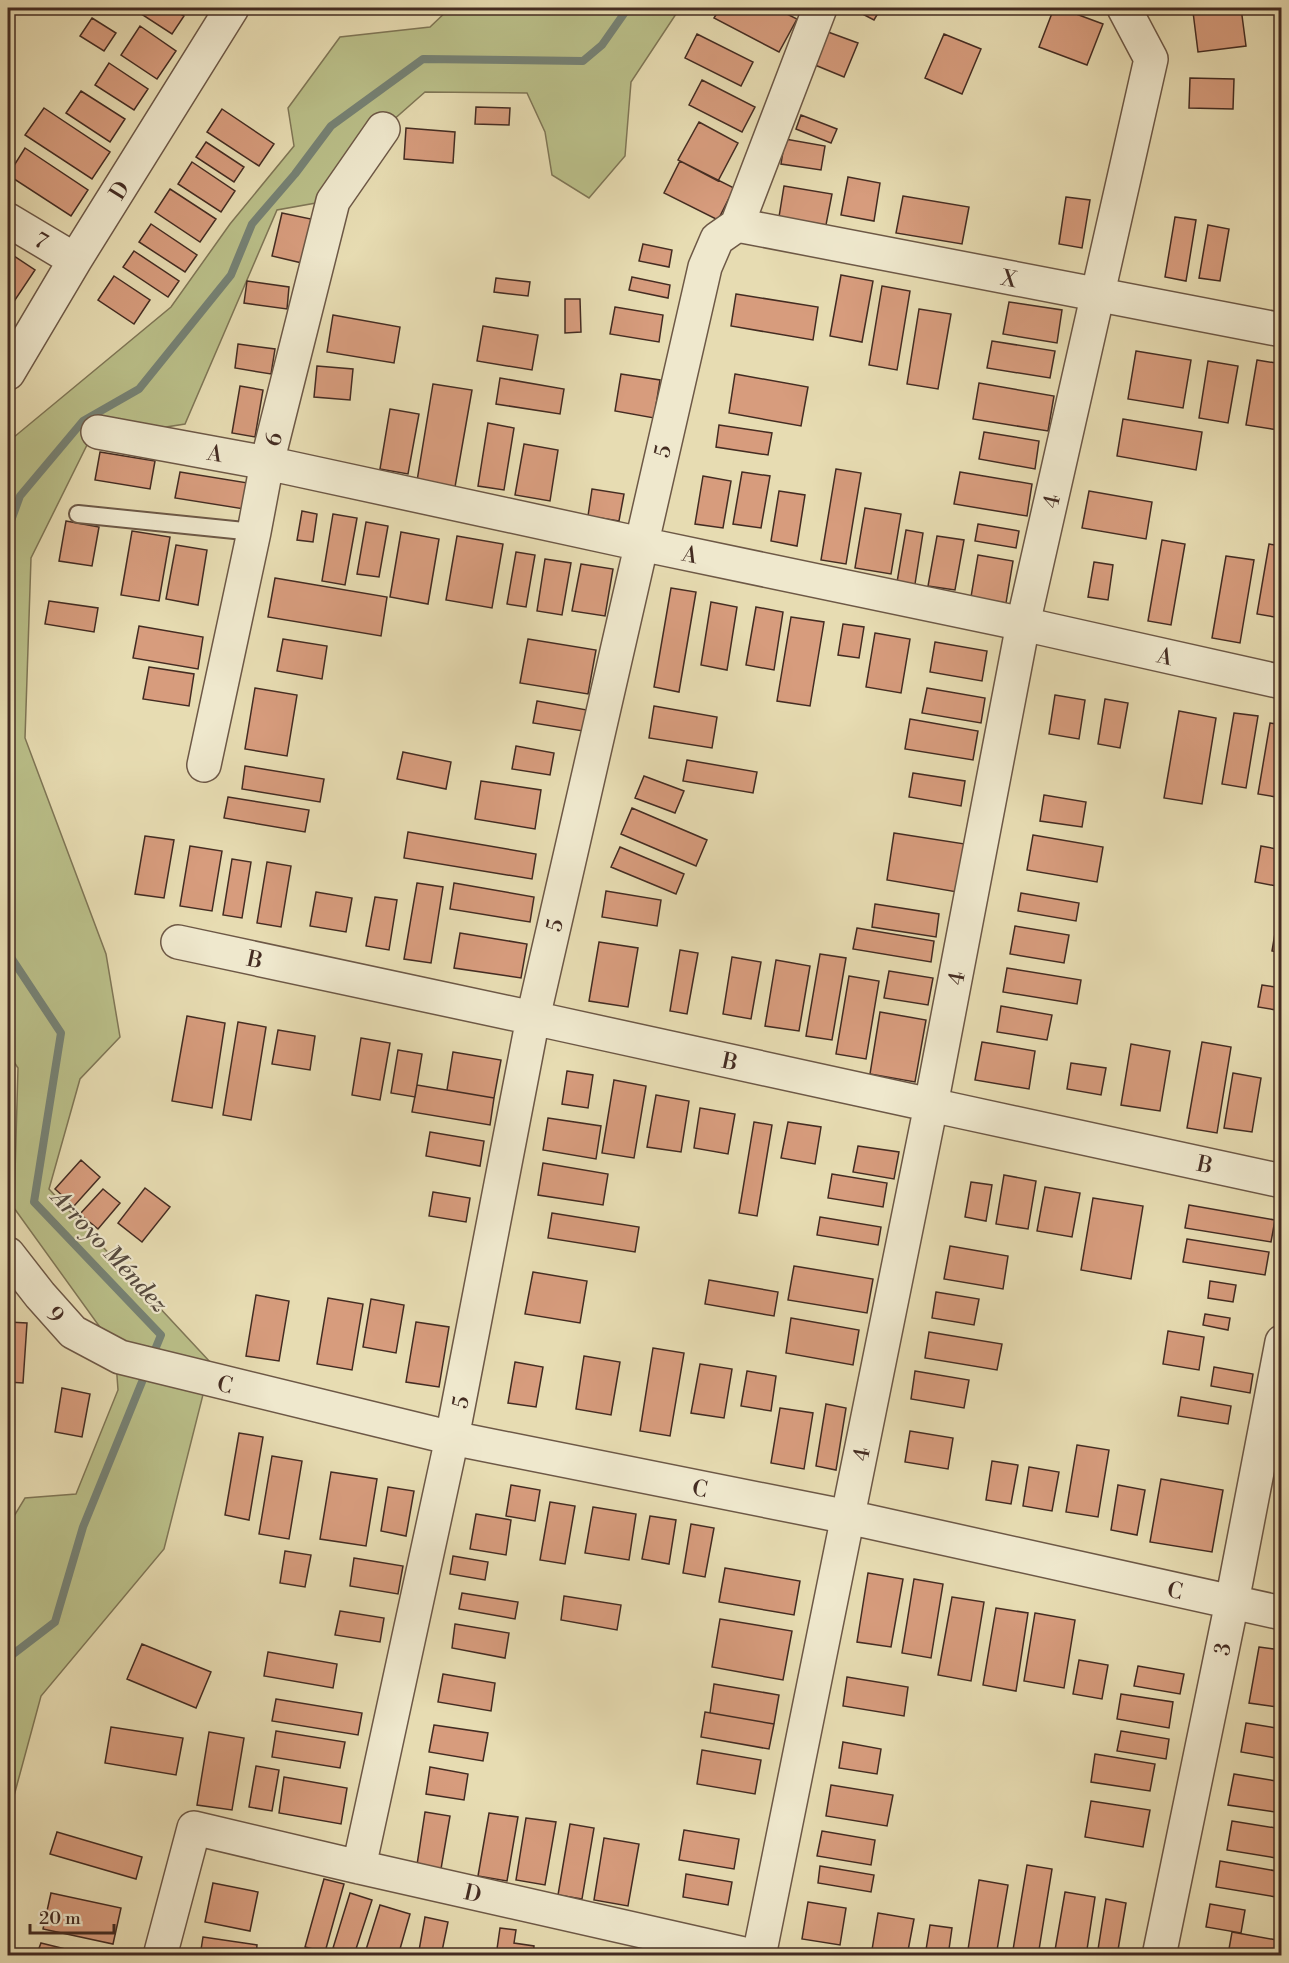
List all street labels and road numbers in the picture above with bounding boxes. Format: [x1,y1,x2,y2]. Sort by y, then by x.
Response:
street label: D [104,176,136,205]
street label: 7 [29,227,52,256]
street label: X [998,265,1020,294]
street label: 6 [260,430,289,449]
street label: A [204,440,225,469]
street label: 5 [649,442,678,460]
street label: 4 [1038,492,1067,511]
street label: A [679,540,701,570]
street label: A [1153,642,1176,673]
street label: 5 [541,916,570,934]
street label: B [243,945,265,975]
street label: 4 [943,969,972,987]
street label: B [718,1047,740,1077]
street label: B [1193,1150,1215,1180]
street label: 9 [40,1301,69,1329]
street label: C [214,1371,235,1400]
street label: 5 [447,1394,476,1411]
street label: 4 [848,1445,877,1463]
street label: C [690,1475,710,1504]
street label: C [1164,1577,1185,1606]
street label: 3 [1209,1641,1238,1658]
street label: D [461,1879,484,1910]

